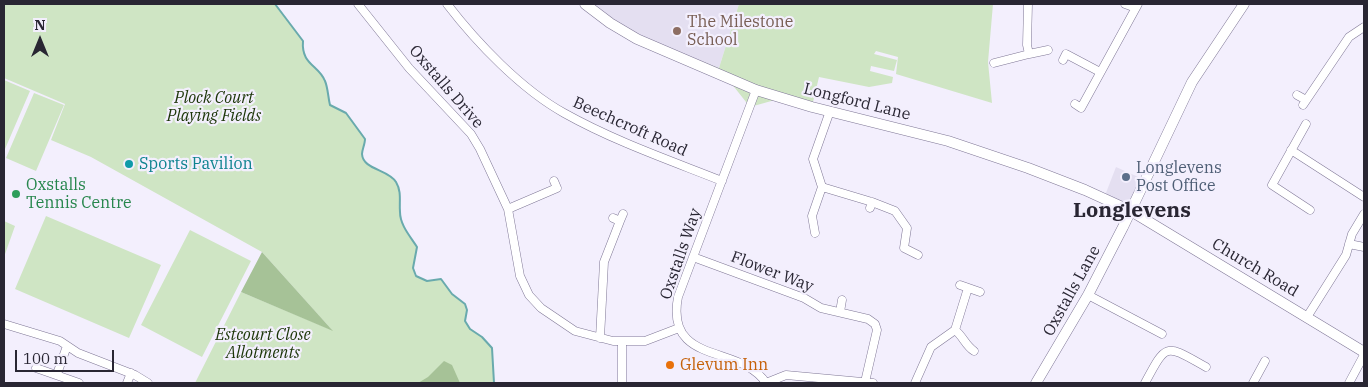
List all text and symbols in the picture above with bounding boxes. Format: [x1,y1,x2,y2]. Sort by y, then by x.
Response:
place label: The Milestone School [687,12,793,50]
north arrow [15,15,65,65]
text: N [34,16,46,34]
marker: The Milestone School [671,25,683,37]
street label: Oxstalls Drive [405,41,487,133]
street label: Longford Lane [802,79,912,125]
park label: Plock Court Playing Fields [167,88,261,126]
street label: Beechcroft Road [570,93,690,161]
place label: Sports Pavilion [139,154,253,174]
marker: Sports Pavilion [123,158,135,170]
place label: Longlevens Post Office [1136,158,1222,196]
marker: Longlevens Post Office [1120,171,1132,183]
place label: Oxstalls Tennis Centre [26,175,132,213]
marker: Oxstalls Tennis Centre [10,188,22,200]
district label: Longlevens [1073,198,1191,224]
street label: Oxstalls Way [656,206,706,302]
street label: Church Road [1208,235,1302,301]
street label: Oxstalls Lane [1039,242,1105,340]
street label: Flower Way [728,247,816,297]
park label: Estcourt Close Allotments [215,325,311,363]
scale bar [18,340,116,372]
text: 100 m [23,349,68,368]
place label: Glevum Inn [680,355,768,375]
marker: Glevum Inn [664,359,676,371]

